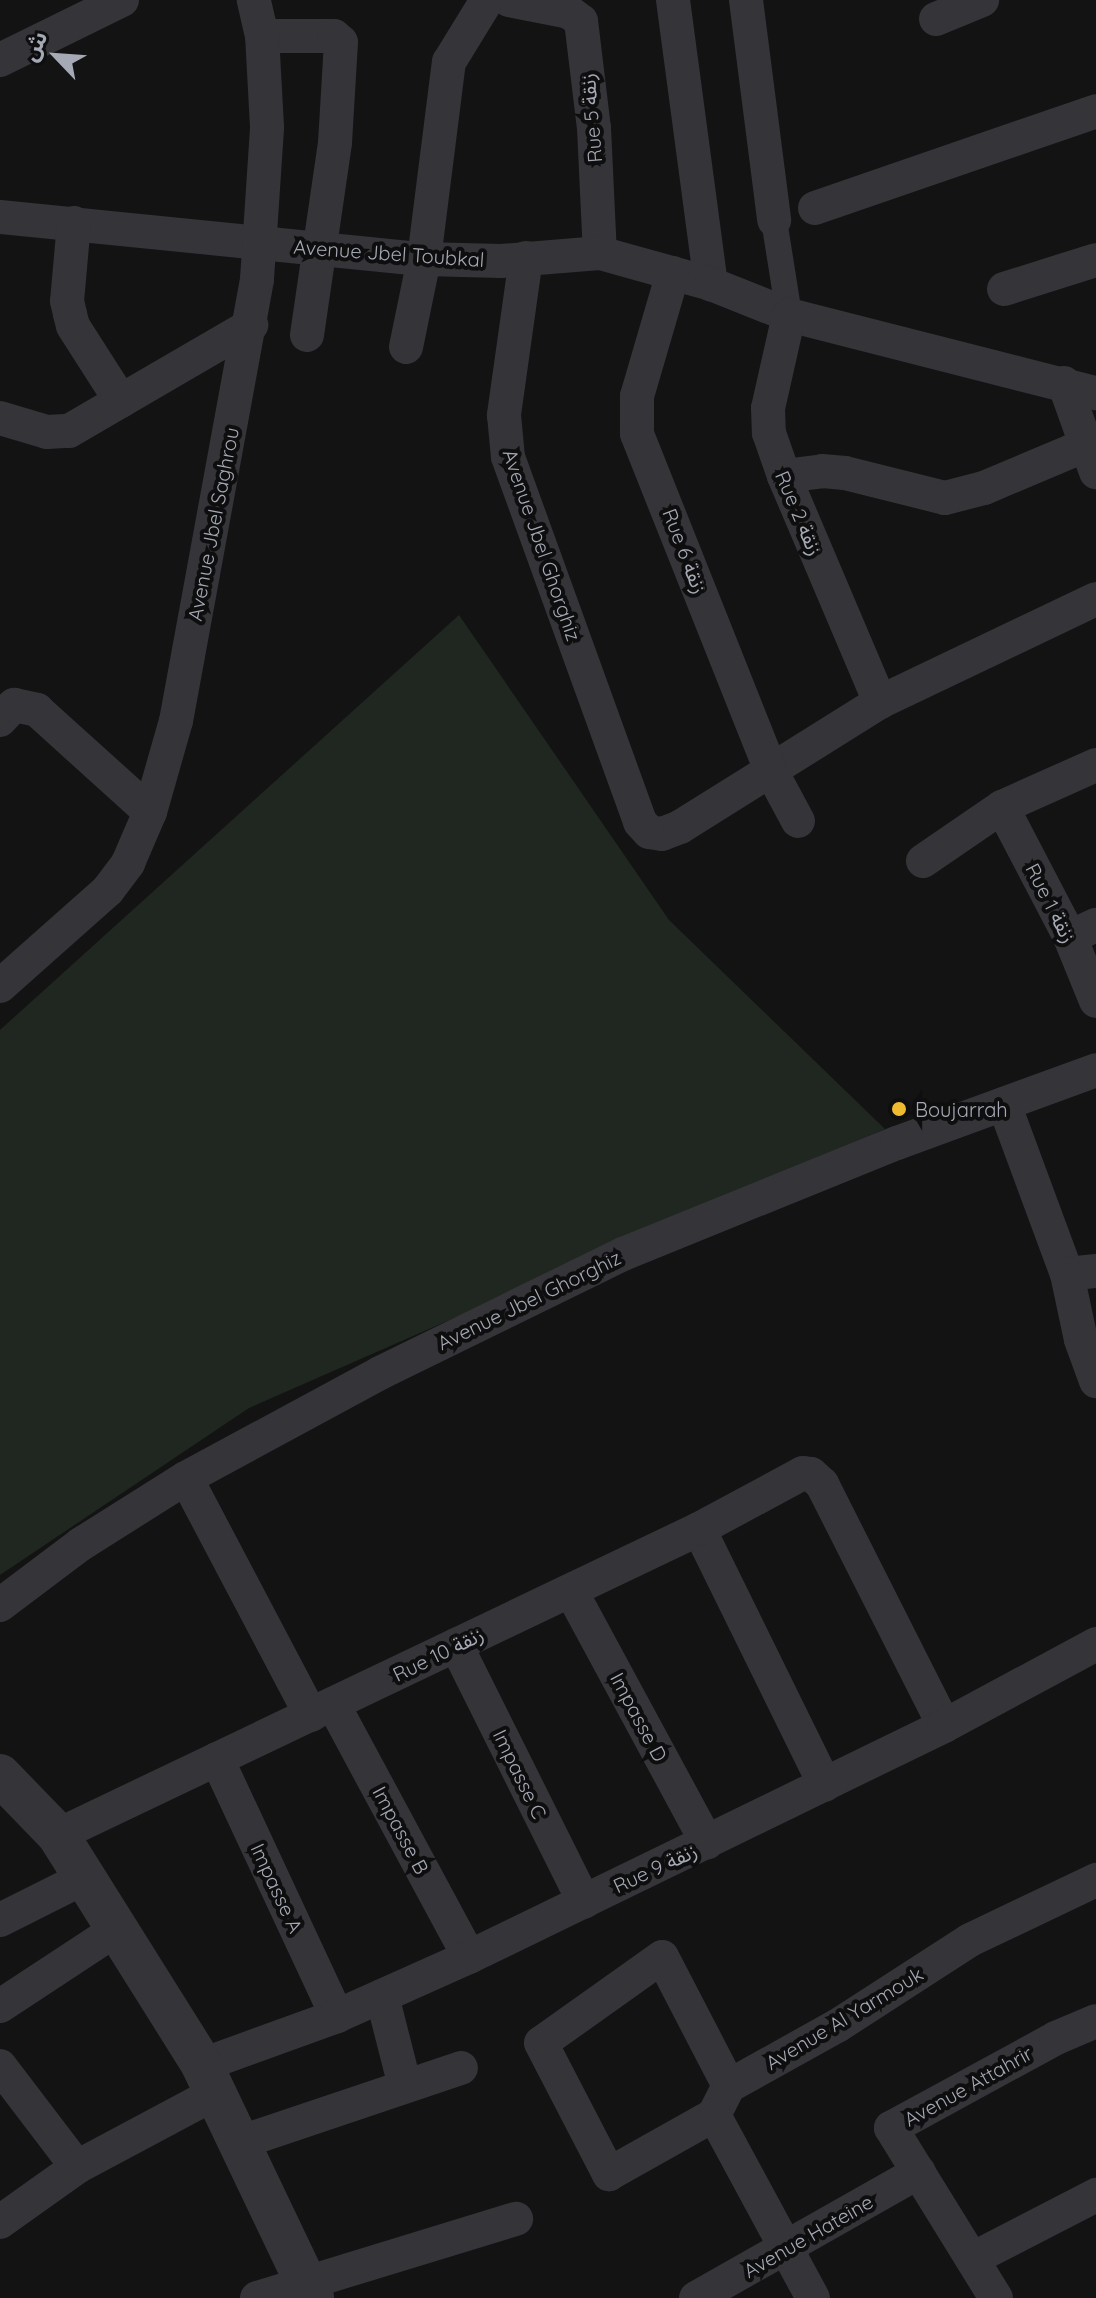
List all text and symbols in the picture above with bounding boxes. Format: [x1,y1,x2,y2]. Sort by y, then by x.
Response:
north arrow [16,16,96,96]
text: ش [15,26,53,65]
street label: Rue 5 زنقة [575,72,607,164]
street label: Avenue Jbel Toubkal [293,234,485,272]
street label: Avenue Jbel Saghrou [182,425,244,623]
street label: Avenue Jbel Ghorghiz [498,446,586,644]
street label: Rue 2 زنقة [770,467,828,559]
street label: Rue 6 زنقة [658,505,712,597]
street label: Rue 1 زنقة [1021,859,1081,947]
place label: Boujarrah [915,1097,1008,1121]
marker: Boujarrah [890,1100,908,1118]
street label: Avenue Jbel Ghorghiz [433,1245,625,1355]
street label: Rue 10 زنقة [389,1622,487,1686]
street label: Impasse D [606,1668,672,1766]
street label: Impasse C [488,1726,552,1822]
street label: Impasse B [368,1782,434,1878]
street label: Rue 9 زنقة [609,1838,701,1898]
street label: Impasse A [246,1839,308,1937]
street label: Avenue Al Yarmouk [761,1961,927,2075]
street label: Avenue Attahrir [899,2041,1037,2131]
street label: Avenue Hateine [739,2189,877,2283]

